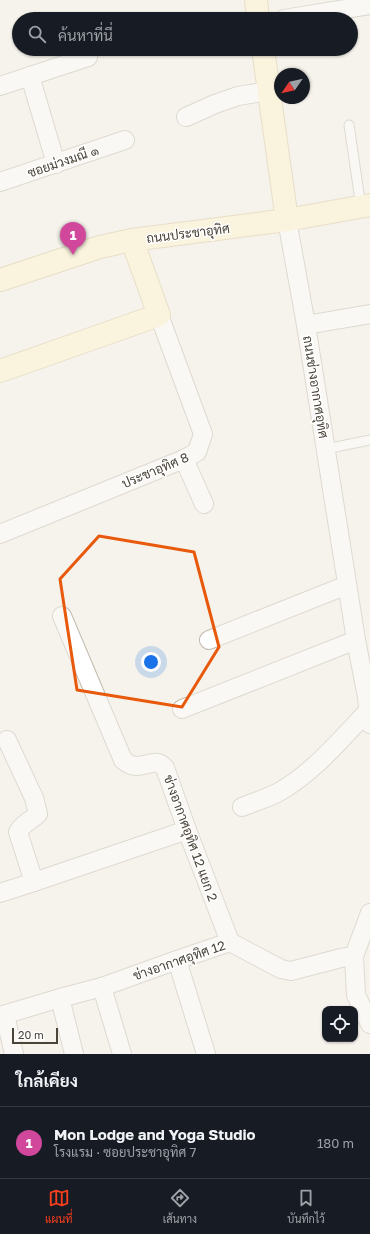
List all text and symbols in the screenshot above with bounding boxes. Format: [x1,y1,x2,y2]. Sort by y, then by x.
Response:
search box [12,12,358,56]
icon: search [26,23,48,45]
text: ค้นหาที่นี่ [58,26,113,44]
north arrow [274,68,310,104]
street label: ซอยม่วงมณี ๑ [25,140,101,181]
street label: ถนนประชาอุทิศ [145,220,231,248]
pin: 1 [60,222,86,255]
street label: ถนนช่างอากาศอุทิศ [298,335,332,440]
street label: ประชาอุทิศ 8 [119,449,192,493]
your location [141,652,161,672]
street label: ช่างอากาศอุทิศ 12 แยก 2 [159,773,221,904]
street label: ช่างอากาศอุทิศ 12 [131,937,228,985]
map controls [322,1006,358,1042]
button: locate [322,1006,358,1042]
scale bar [12,1026,58,1045]
text: 20 m [18,1028,44,1041]
text: ใกล้เคียง [16,1070,78,1091]
text: Mon Lodge and Yoga Studio [54,1125,256,1143]
text: 1 [26,1135,32,1151]
text: 180 m [317,1135,354,1151]
text: โรงแรม · ซอยประชาอุทิศ 7 [54,1144,196,1160]
tab: แผนที่ [45,1187,73,1226]
tab: เส้นทาง [163,1187,197,1226]
tab: บันทึกไว้ [287,1187,325,1226]

